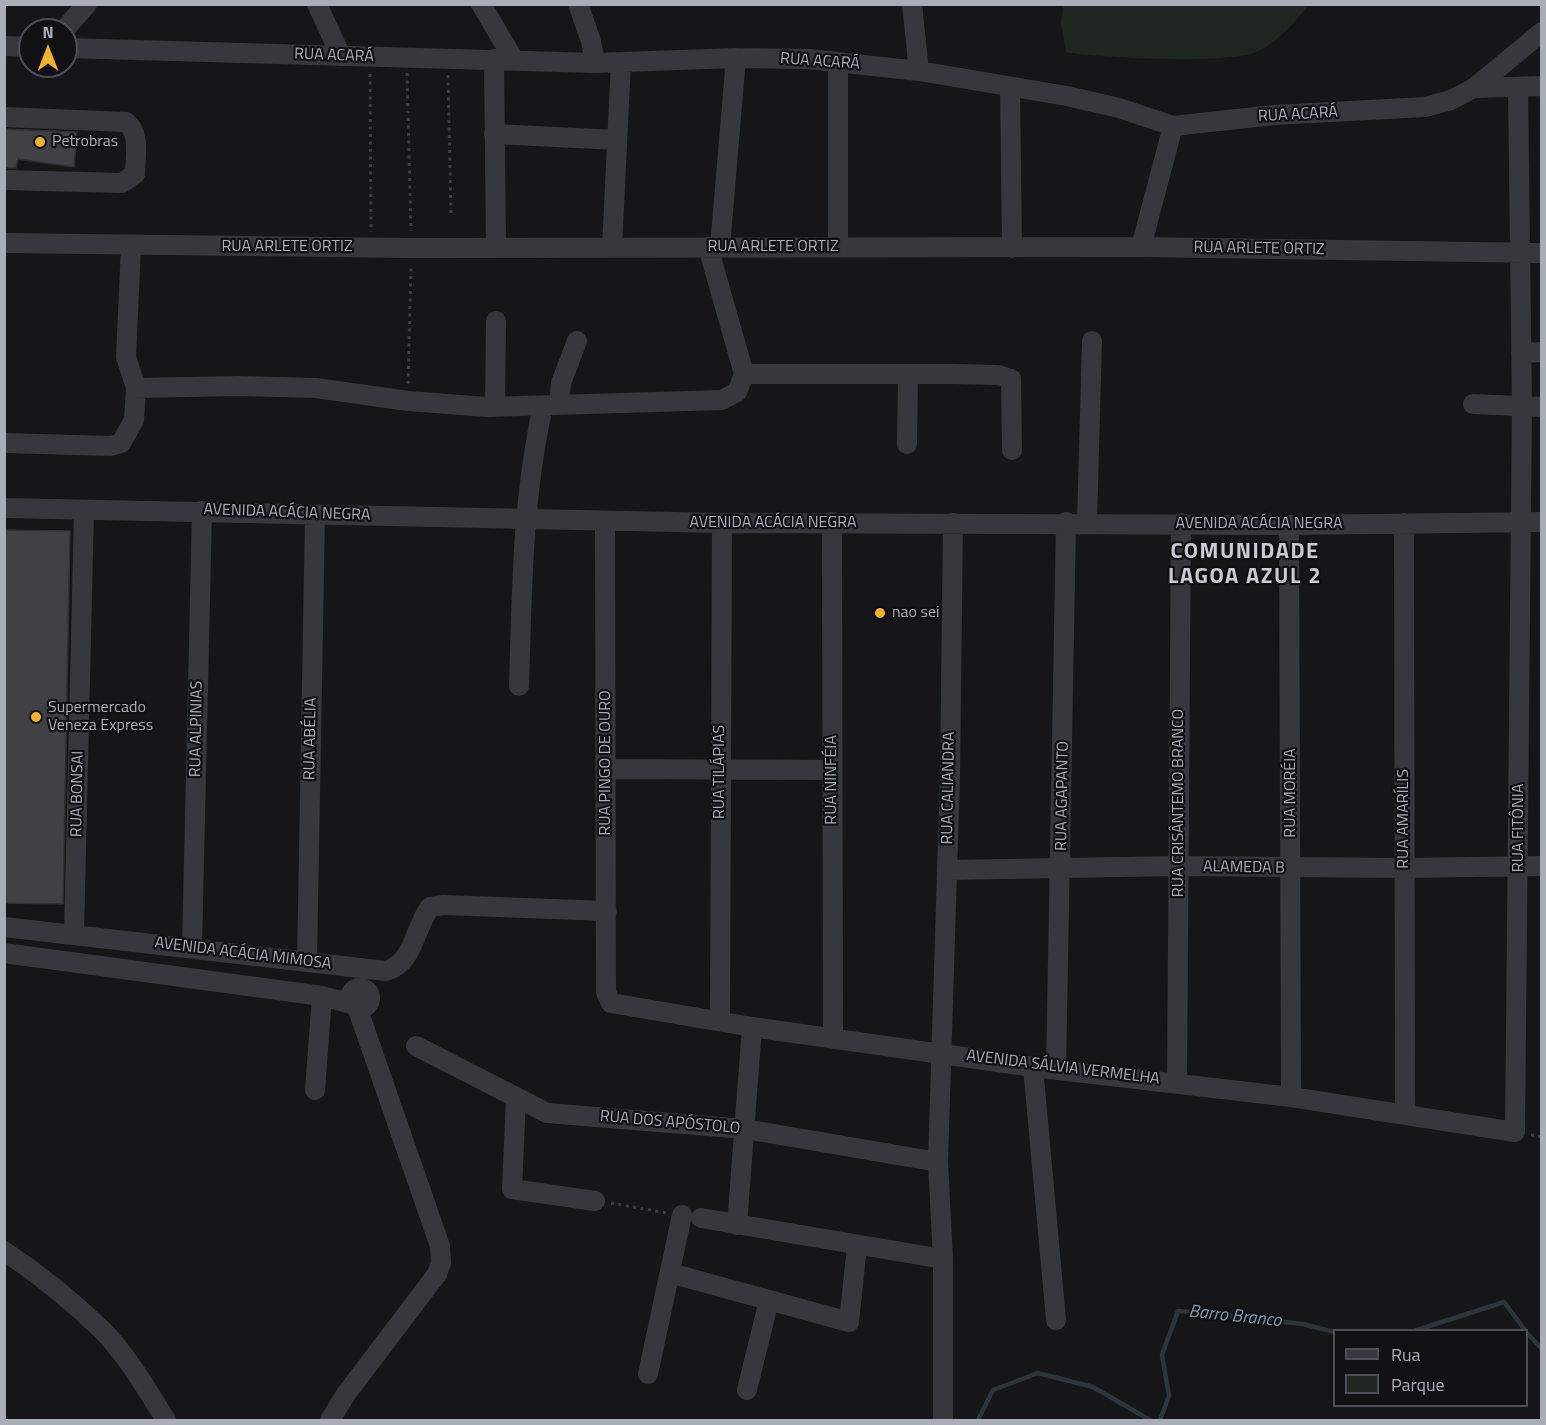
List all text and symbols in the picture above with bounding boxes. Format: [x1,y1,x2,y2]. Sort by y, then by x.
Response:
north arrow [18,18,78,78]
text: N [42,20,54,44]
street label: RUA ACARÁ [294,45,374,67]
street label: RUA ACARÁ [779,50,861,74]
street label: RUA ACARÁ [1258,103,1338,127]
place label: Petrobras [52,132,118,152]
marker: Petrobras [33,135,47,149]
street label: RUA ARLETE ORTIZ [222,237,352,257]
street label: RUA ARLETE ORTIZ [708,237,838,257]
street label: RUA ARLETE ORTIZ [1193,238,1325,260]
street label: AVENIDA ACÁCIA NEGRA [203,500,371,526]
street label: AVENIDA ACÁCIA NEGRA [690,513,856,533]
street label: AVENIDA ACÁCIA NEGRA [1176,514,1342,534]
district label: COMUNIDADE LAGOA AZUL 2 [1168,540,1322,592]
place label: nao sei [892,603,940,623]
marker: nao sei [873,606,887,620]
street label: RUA ALPINIAS [187,681,207,777]
street label: RUA PINGO DE OURO [596,690,616,836]
place label: Supermercado Veneza Express [48,698,153,736]
street label: RUA ABÉLIA [301,698,321,780]
street label: RUA CRISÂNTEMO BRANCO [1169,709,1189,897]
marker: Supermercado Veneza Express [29,710,43,724]
street label: RUA TILÁPIAS [710,725,730,819]
street label: RUA CALIANDRA [938,731,960,845]
street label: RUA NINFÉIA [822,735,842,825]
street label: RUA AGAPANTO [1052,741,1074,851]
street label: RUA MORÉIA [1281,748,1301,838]
street label: RUA BONSAI [68,751,88,837]
street label: RUA AMARÍLIS [1394,769,1414,869]
street label: RUA FITÔNIA [1509,784,1529,872]
street label: ALAMEDA B [1203,858,1285,878]
street label: AVENIDA ACÁCIA MIMOSA [154,934,332,974]
street label: AVENIDA SÁLVIA VERMELHA [965,1047,1161,1089]
street label: RUA DOS APÓSTOLO [599,1107,741,1139]
water label: Barro Branco [1188,1301,1282,1333]
legend [1333,1329,1528,1407]
text: Rua [1391,1341,1421,1368]
text: Parque [1391,1371,1445,1398]

